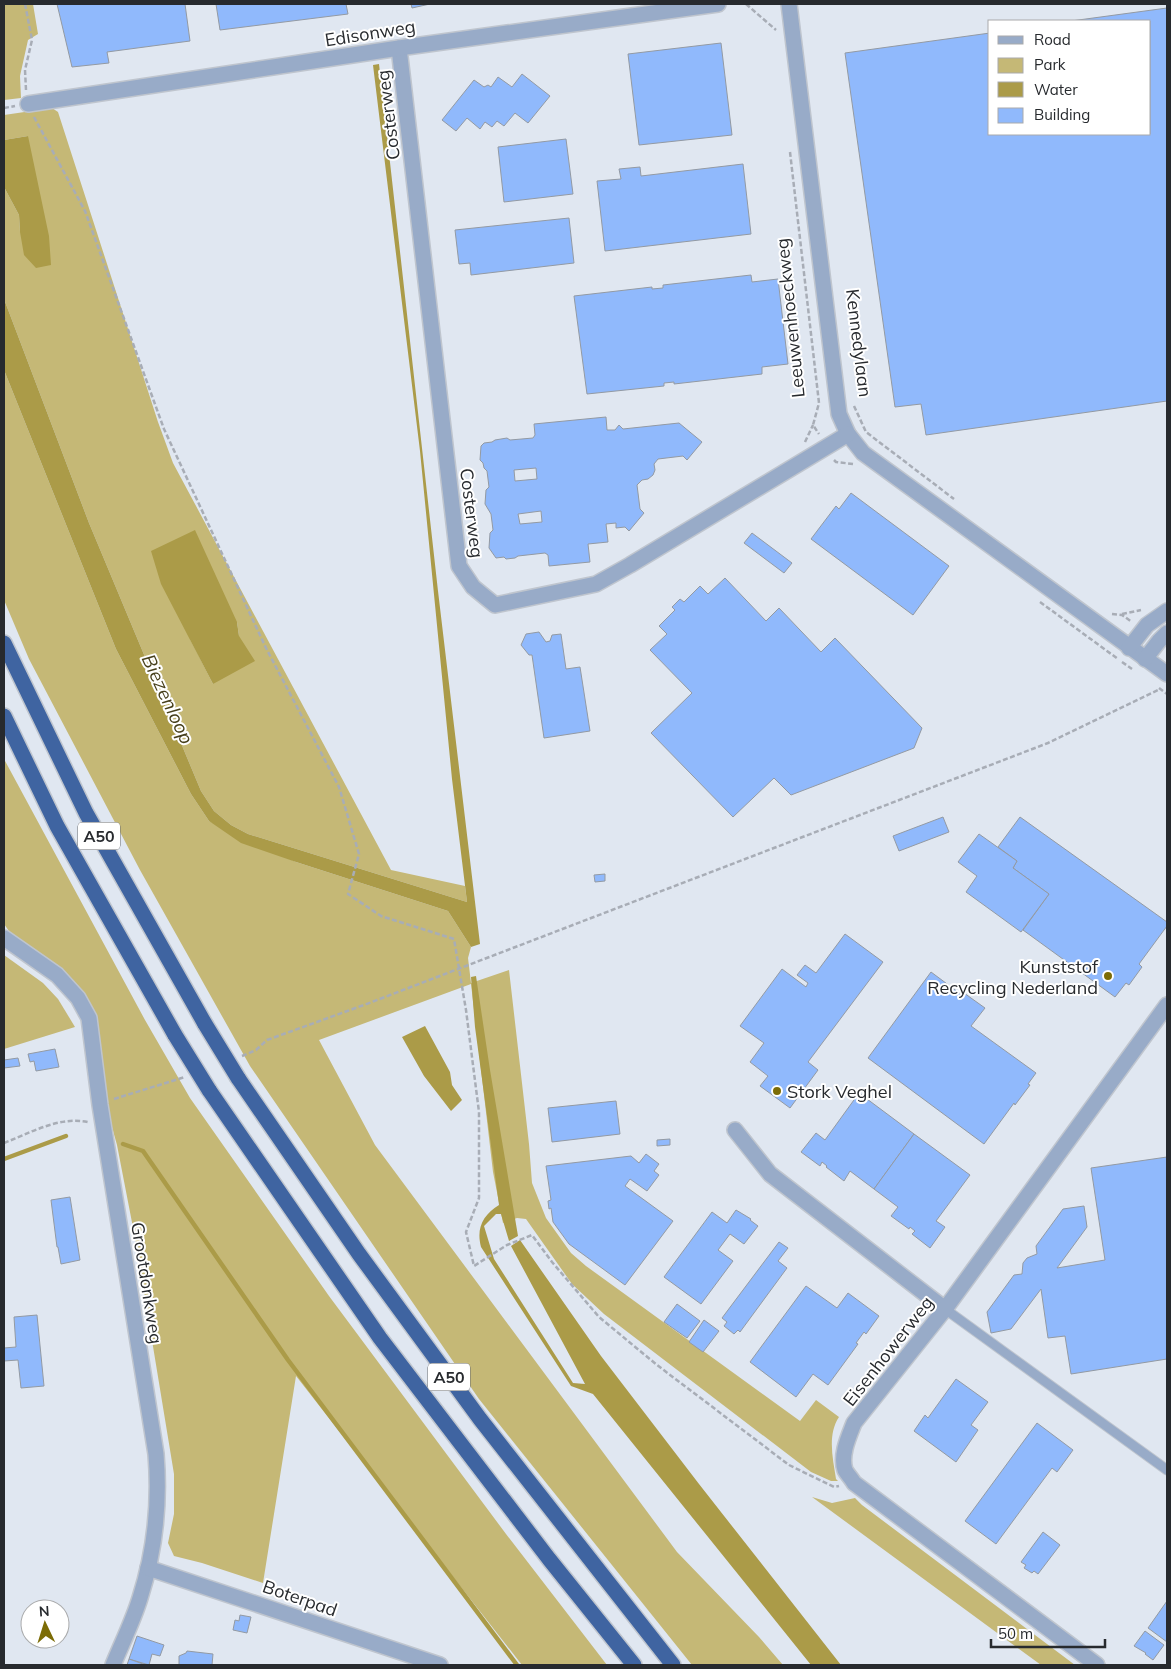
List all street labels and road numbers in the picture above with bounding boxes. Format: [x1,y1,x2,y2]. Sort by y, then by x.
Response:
street label: Edisonweg [323,14,417,52]
street label: Costerweg [371,69,405,161]
street label: Leeuwenhoeckweg [770,237,810,399]
street label: Kennedylaan [841,288,877,398]
street label: Costerweg [455,467,489,559]
road number: A50 [78,822,120,849]
street label: Grootdonkweg [126,1220,168,1346]
street label: Eisenhowerweg [838,1291,938,1411]
road number: A50 [428,1364,470,1390]
street label: Boterpad [260,1575,340,1621]

